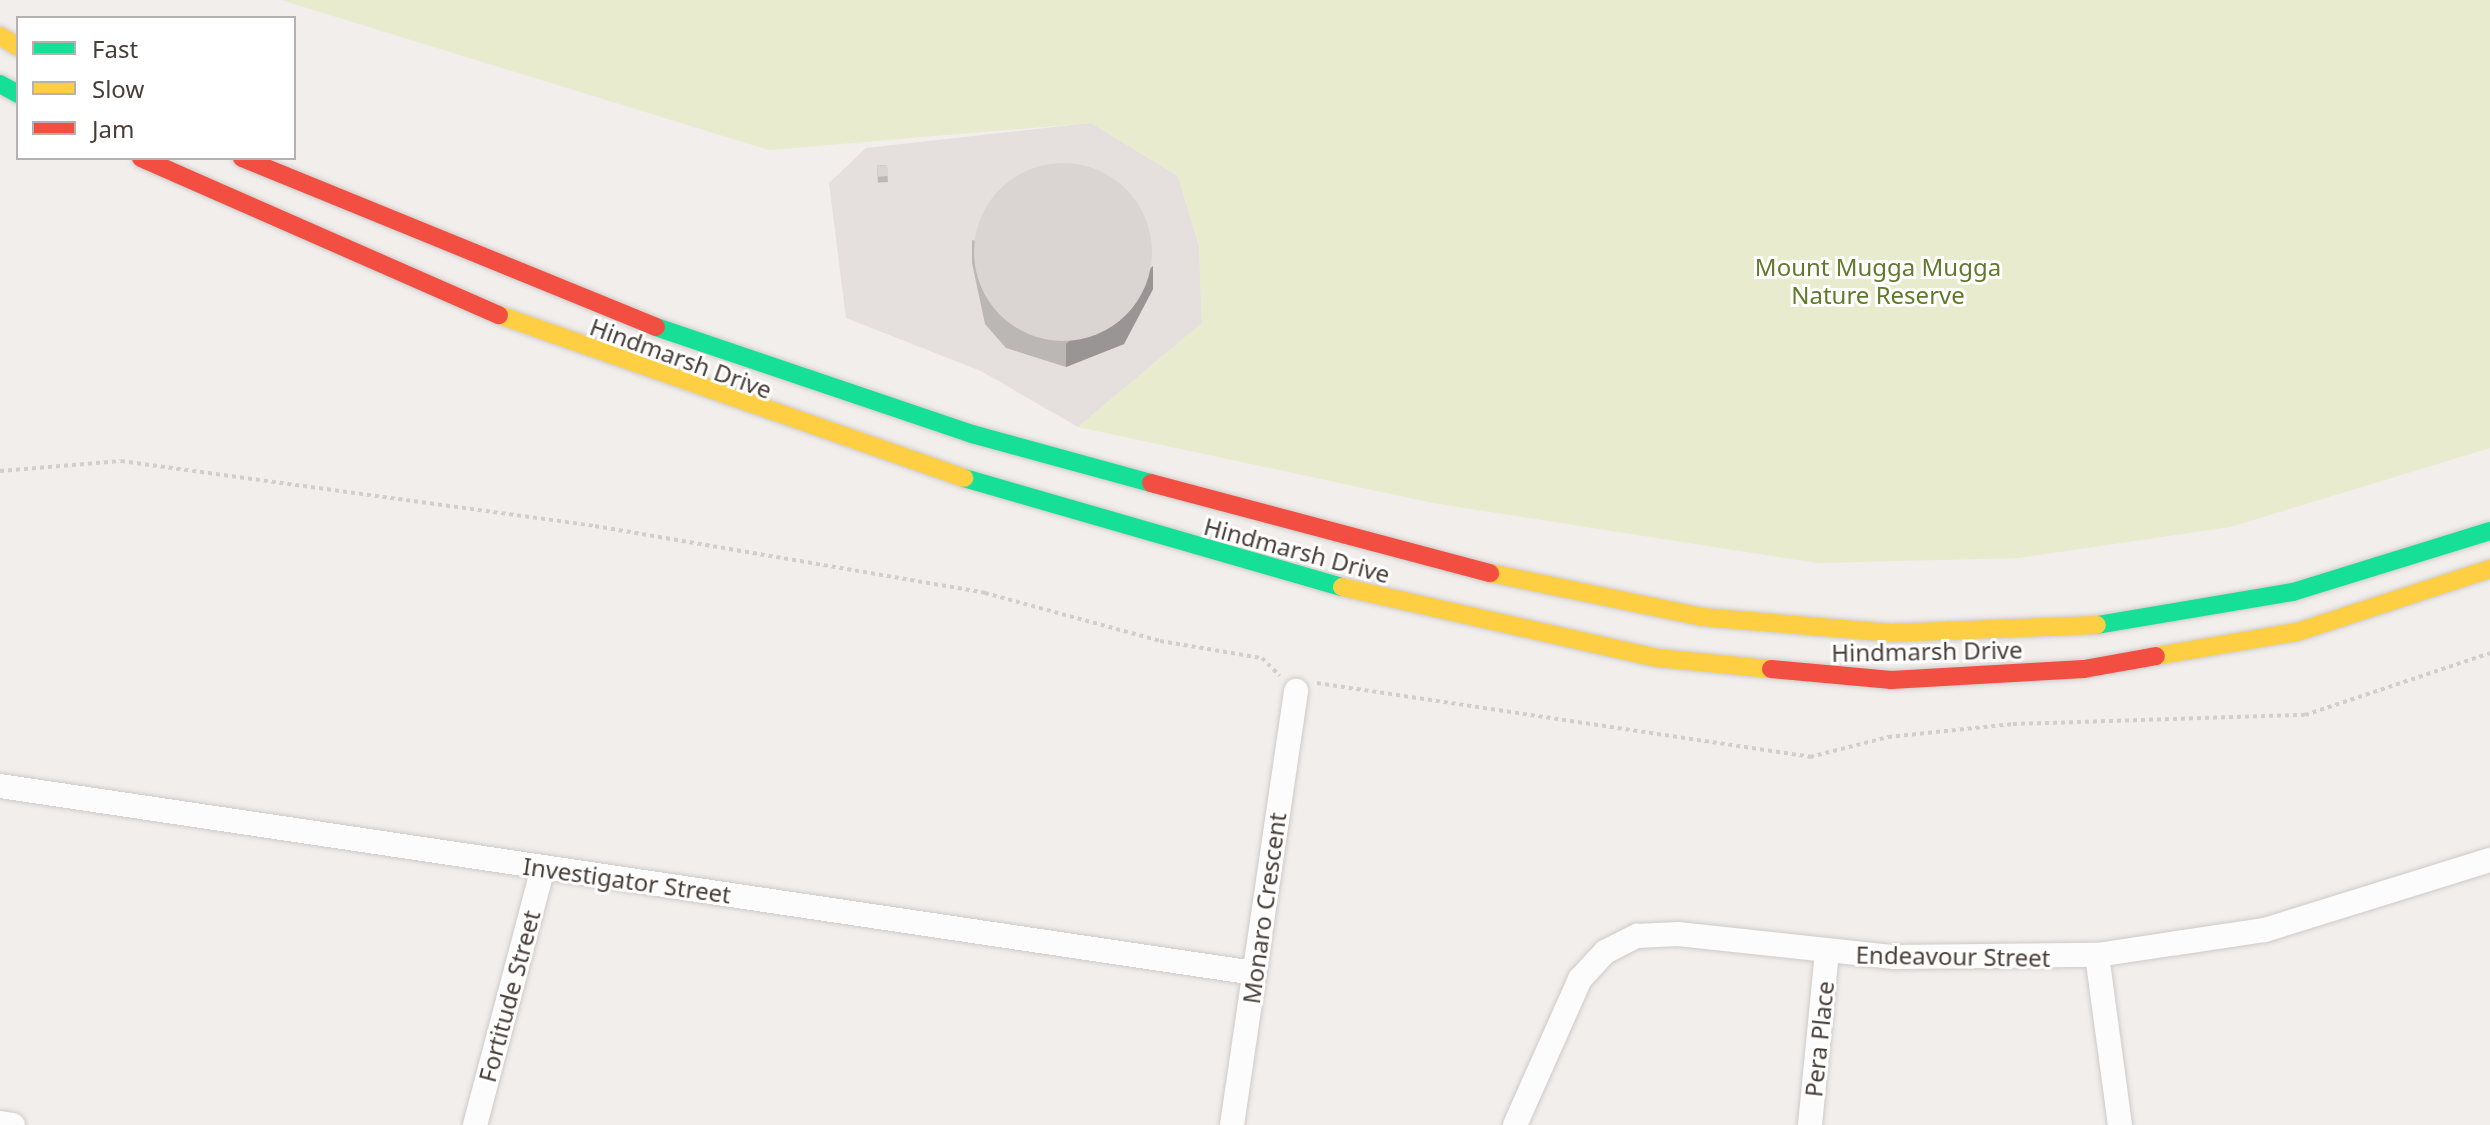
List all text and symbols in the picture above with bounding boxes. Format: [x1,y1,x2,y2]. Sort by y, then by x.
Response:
legend [16,16,296,160]
text: Fast [92,32,138,65]
text: Slow [92,72,144,105]
text: Jam [92,112,134,145]
park label: Mount Mugga Mugga Nature Reserve [1755,253,2001,309]
street label: Hindmarsh Drive [586,312,776,404]
street label: Hindmarsh Drive [1201,511,1393,589]
street label: Hindmarsh Drive [1831,635,2023,667]
street label: Monaro Crescent [1236,810,1292,1006]
street label: Investigator Street [521,851,733,909]
street label: Fortitude Street [472,907,546,1085]
street label: Endeavour Street [1855,940,2051,972]
street label: Pera Place [1799,980,1839,1098]

